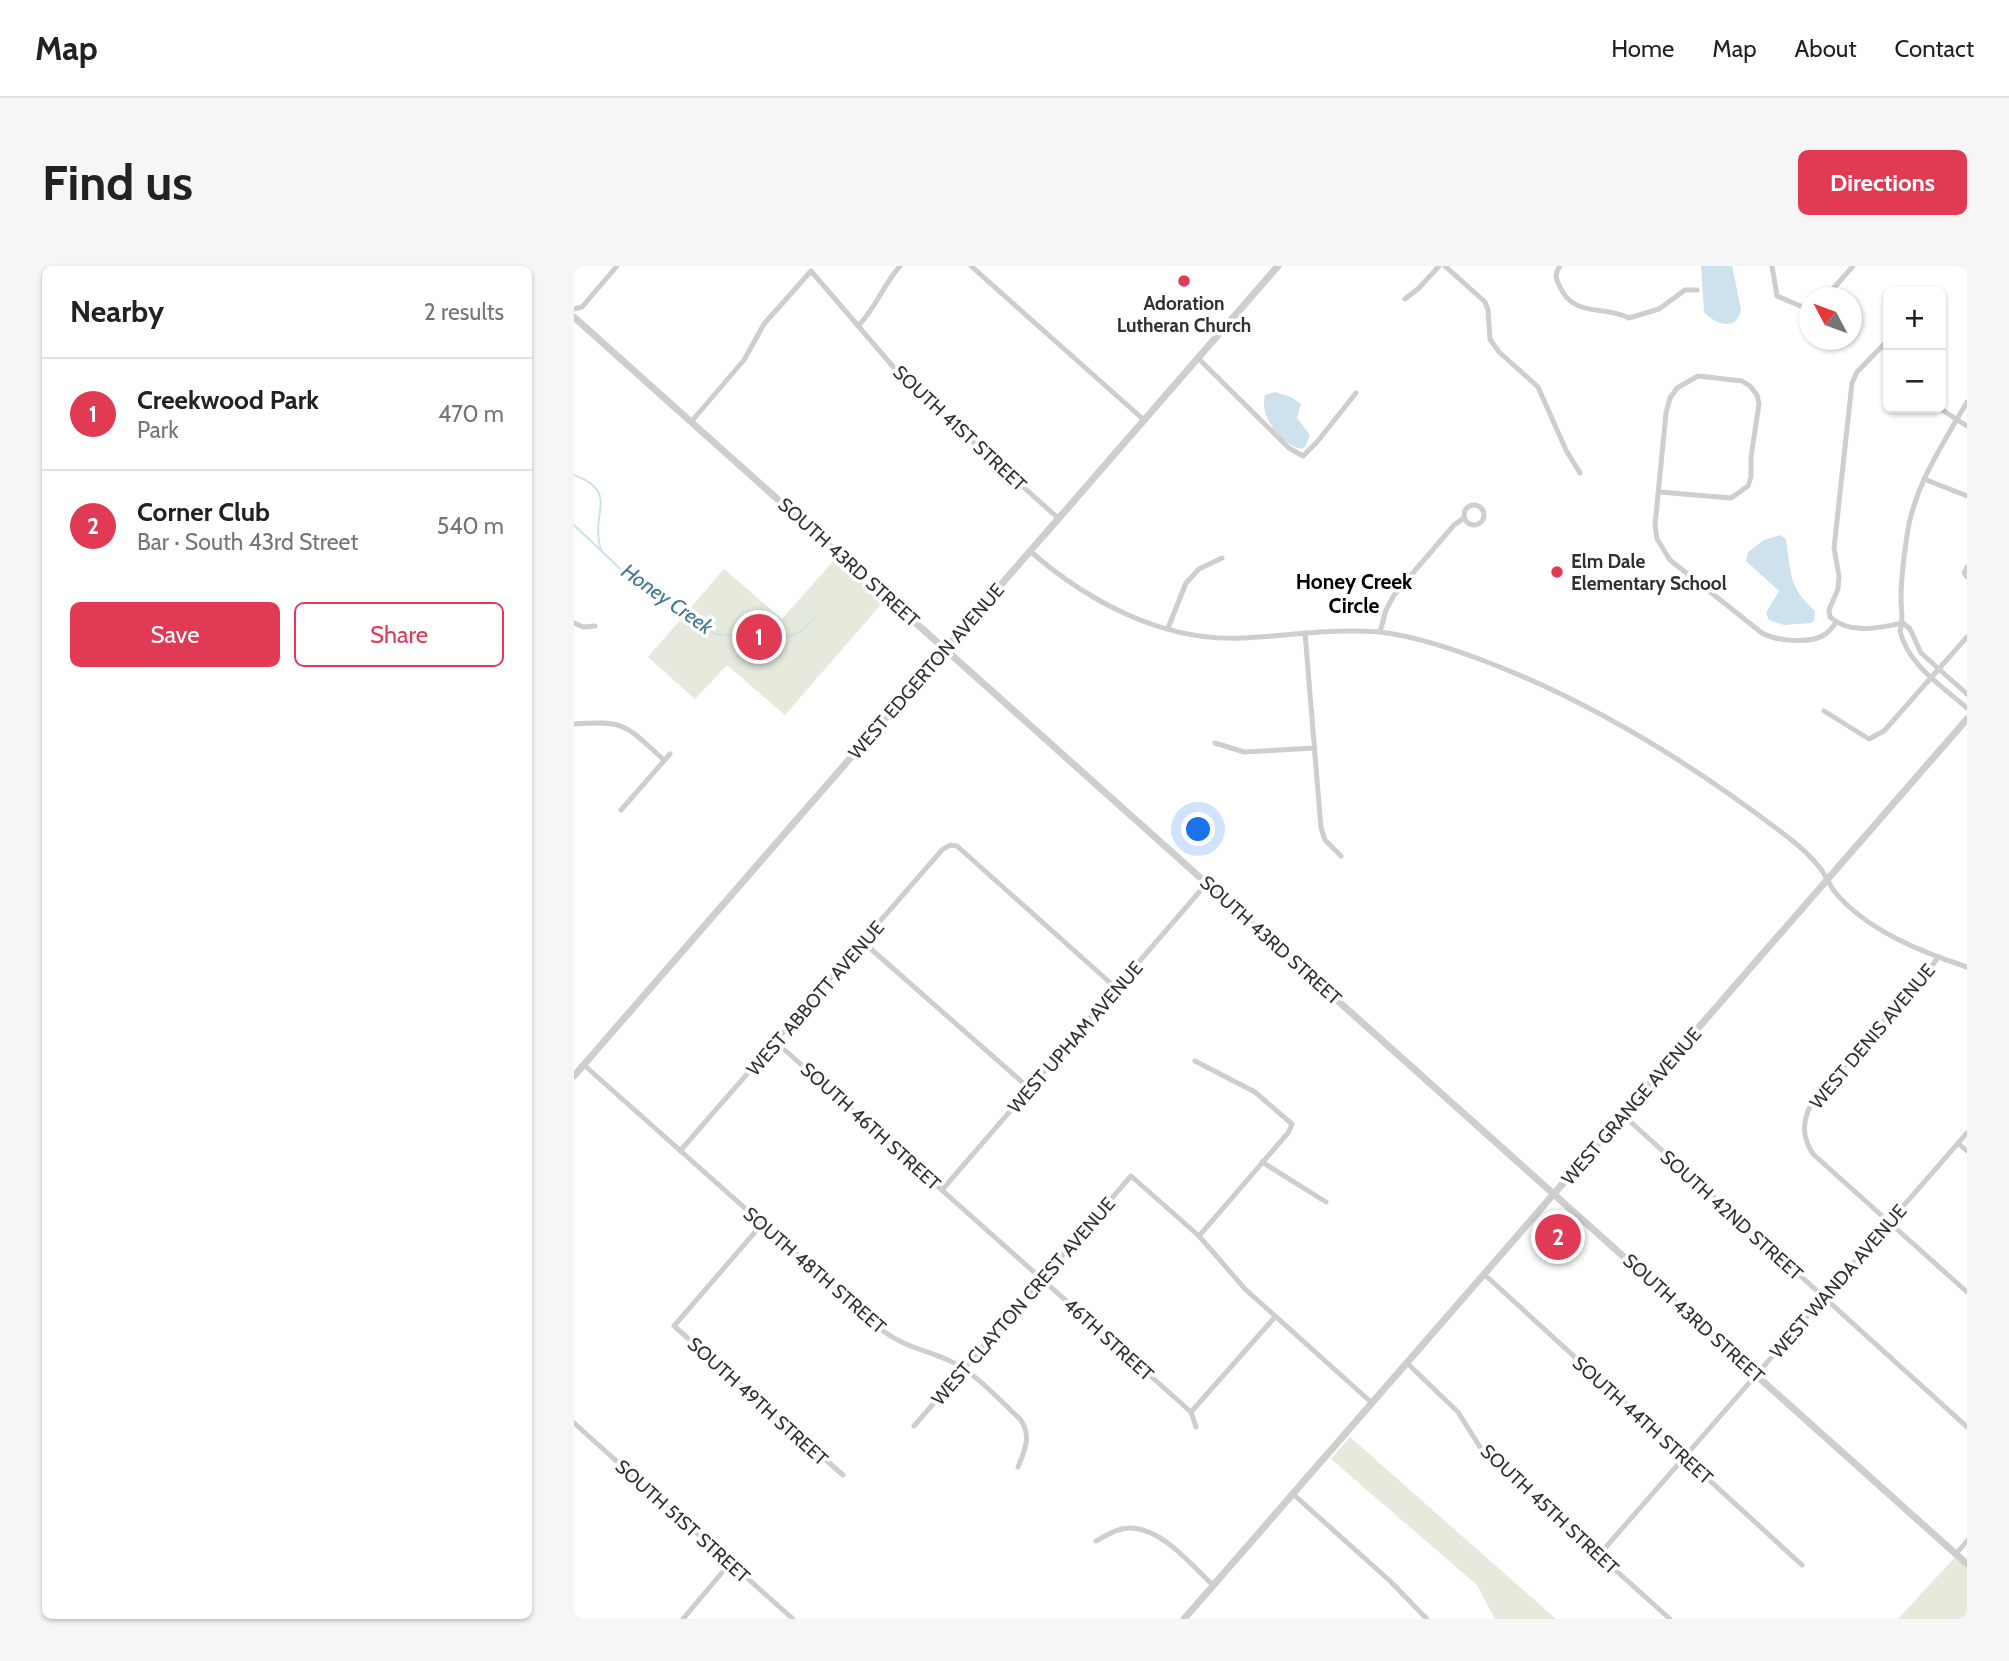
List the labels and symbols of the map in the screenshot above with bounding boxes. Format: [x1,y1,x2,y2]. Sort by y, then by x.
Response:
marker: Adoration Lutheran Church [1176,273,1192,289]
north arrow [1799,287,1862,350]
place label: Adoration Lutheran Church [1117,292,1251,337]
street label: SOUTH 41ST STREET [888,361,1031,496]
street label: SOUTH 43RD STREET [773,493,924,632]
place label: Elm Dale Elementary School [1571,550,1727,595]
water label: Honey Creek [617,558,719,640]
marker: Elm Dale Elementary School [1549,564,1565,580]
district label: Honey Creek Circle [1296,569,1413,618]
street label: WEST EDGERTON AVENUE [844,579,1009,764]
pin: 1 [736,611,782,663]
your location [1181,812,1215,846]
street label: SOUTH 43RD STREET [1195,871,1346,1010]
street label: WEST ABBOTT AVENUE [742,916,889,1080]
street label: WEST UPHAM AVENUE [1003,957,1148,1118]
street label: WEST DENIS AVENUE [1805,959,1940,1114]
street label: WEST GRANGE AVENUE [1557,1023,1706,1190]
street label: SOUTH 46TH STREET [796,1058,945,1195]
street label: SOUTH 42ND STREET [1656,1145,1808,1285]
street label: WEST CLAYTON CREST AVENUE [927,1193,1120,1410]
street label: WEST WANDA AVENUE [1765,1200,1912,1363]
street label: SOUTH 48TH STREET [739,1202,891,1339]
pin: 2 [1535,1211,1581,1263]
street label: SOUTH 43RD STREET [1618,1249,1769,1388]
street label: 46TH STREET [1059,1293,1158,1386]
street label: SOUTH 49TH STREET [683,1332,833,1470]
street label: SOUTH 44TH STREET [1568,1351,1717,1489]
street label: SOUTH 45TH STREET [1476,1439,1623,1579]
street label: SOUTH 51ST STREET [611,1455,755,1588]

